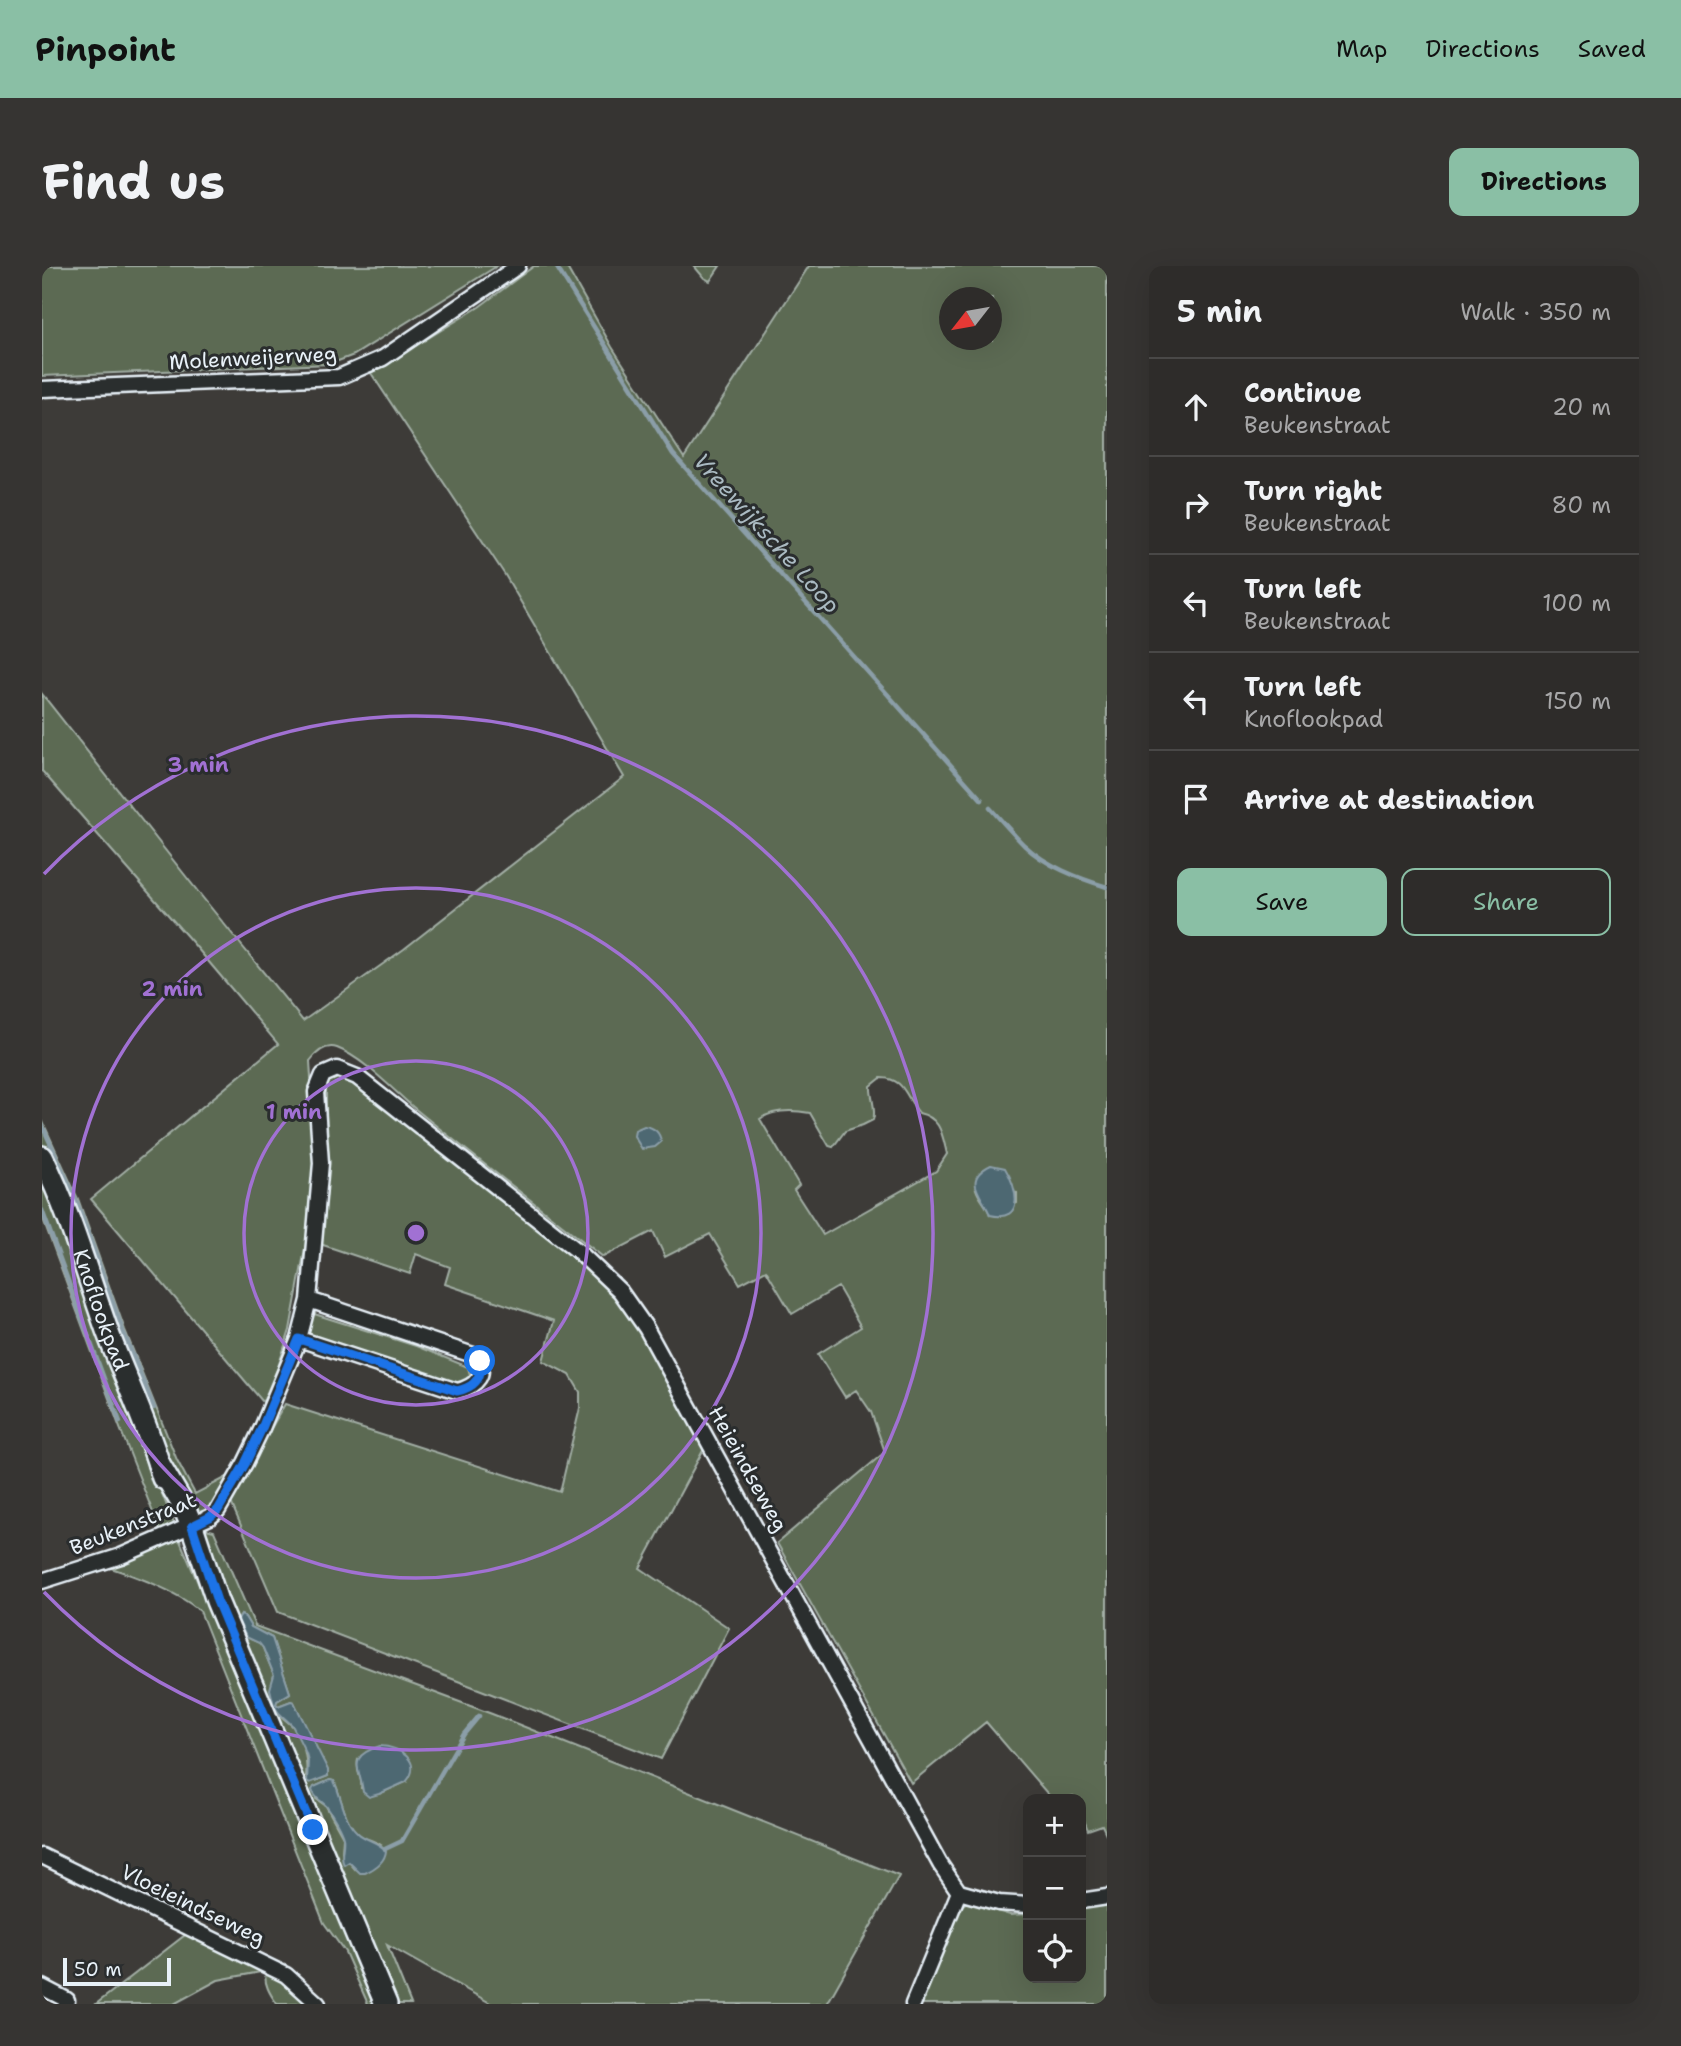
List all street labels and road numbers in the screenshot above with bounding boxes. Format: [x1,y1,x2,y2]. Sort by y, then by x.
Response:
street label: Molenweijerweg [168,340,338,376]
street label: Knoflookpad [66,1245,136,1375]
street label: Heieindseweg [702,1401,794,1537]
street label: Beukenstraat [66,1486,200,1562]
street label: Vloeieindseweg [116,1858,270,1952]

